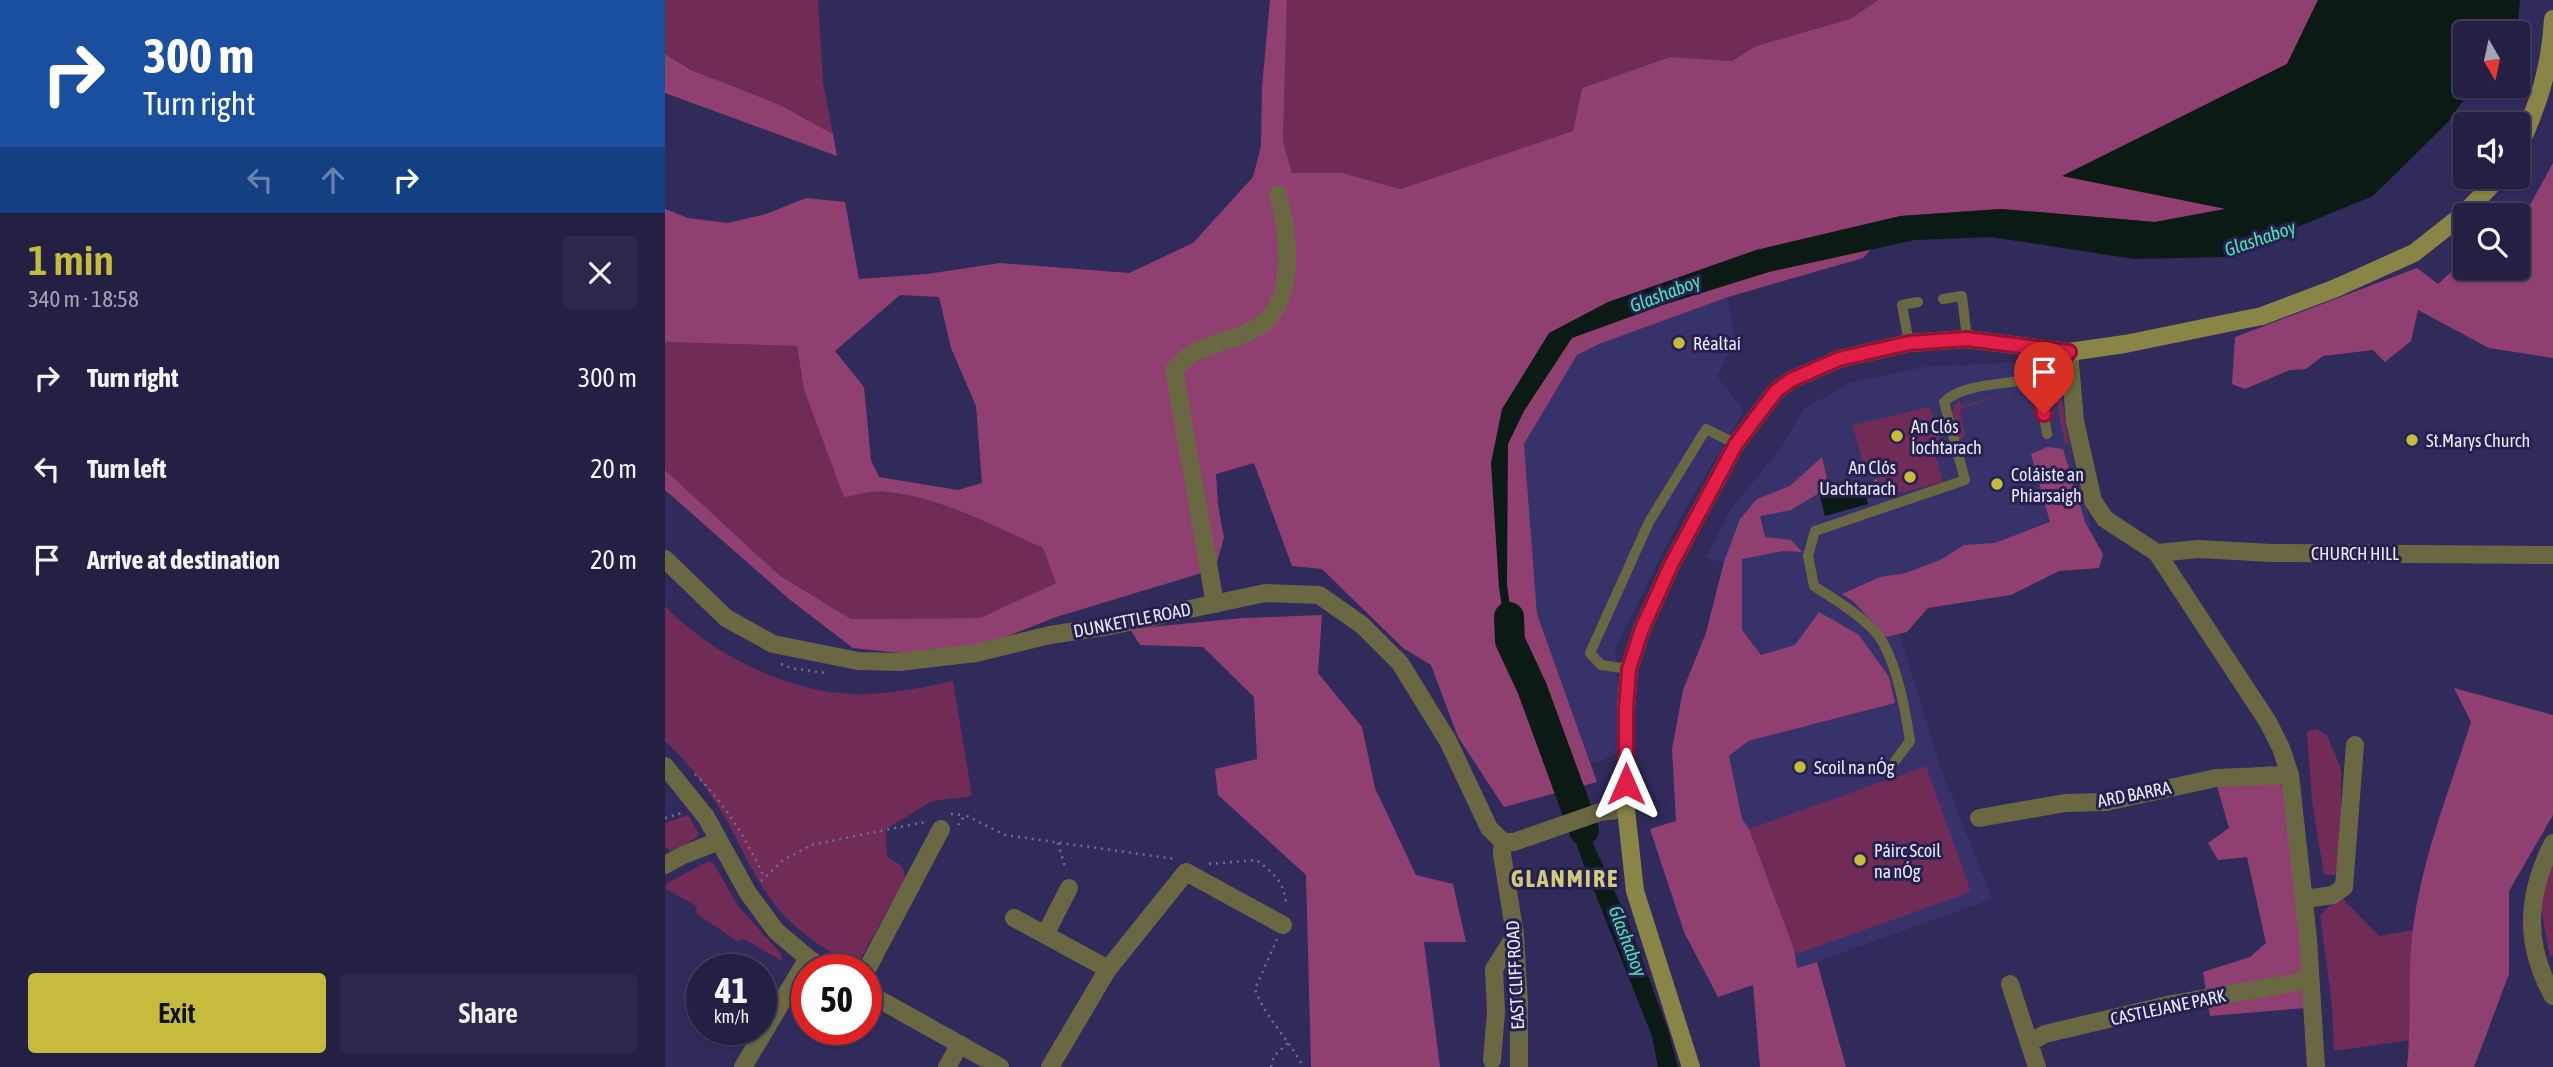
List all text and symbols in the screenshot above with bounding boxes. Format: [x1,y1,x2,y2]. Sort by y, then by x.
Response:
north arrow [2453,21,2531,98]
map controls [2453,21,2530,280]
text: 300 m [143,27,254,83]
icon: right [28,28,119,119]
text: Turn right [143,85,256,122]
button: sound [2453,112,2530,189]
icon: left [241,161,279,199]
icon: ahead [314,161,352,199]
icon: right [387,161,425,199]
button: search [2453,203,2530,280]
water label: Glashaboy [2221,216,2299,260]
text: 1 min [28,236,114,284]
button: close [563,236,637,310]
water label: Glashaboy [1627,269,1704,317]
text: 340 m · 18:58 [28,286,139,312]
place label: Réaltaí [1693,333,1741,354]
marker: Réaltaí [1671,335,1687,351]
pin [2014,342,2074,414]
icon: arrive [2025,353,2063,391]
icon: right [28,359,66,397]
text: Turn right [87,363,178,393]
text: 300 m [578,363,637,393]
place label: An Clós Íochtarach [1911,416,1982,458]
marker: An Clós Íochtarach [1889,428,1905,444]
place label: St.Marys Church [2426,430,2530,451]
marker: St.Marys Church [2404,432,2420,448]
icon: left [28,450,66,488]
text: Turn left [87,454,167,484]
text: 20 m [590,454,637,484]
place label: An Clós Uachtarach [1819,457,1896,499]
place label: Coláiste an Phiarsaigh [2011,464,2084,506]
marker: An Clós Uachtarach [1902,469,1918,485]
marker: Coláiste an Phiarsaigh [1989,476,2005,492]
icon: arrive [28,541,66,579]
street label: CHURCH HILL [2311,543,2399,564]
text: Arrive at destination [87,545,280,575]
text: 20 m [590,545,637,575]
street label: DUNKETTLE ROAD [1072,598,1192,642]
position arrow [1589,747,1663,821]
place label: Scoil na nÓg [1814,757,1895,778]
marker: Scoil na nÓg [1792,759,1808,775]
street label: ARD BARRA [2095,777,2173,811]
place label: Páirc Scoil na nÓg [1874,840,1941,882]
marker: Páirc Scoil na nÓg [1852,852,1868,868]
district label: GLANMIRE [1511,865,1619,892]
water label: Glashaboy [1604,903,1652,980]
street label: EAST CLIFF ROAD [1502,920,1528,1030]
speed limit sign: 50 [791,954,882,1045]
text: 41 [715,970,748,1010]
button: Exit [28,973,326,1053]
button: Share [340,973,637,1053]
street label: CASTLEJANE PARK [2109,985,2228,1029]
text: km/h [714,1006,749,1027]

